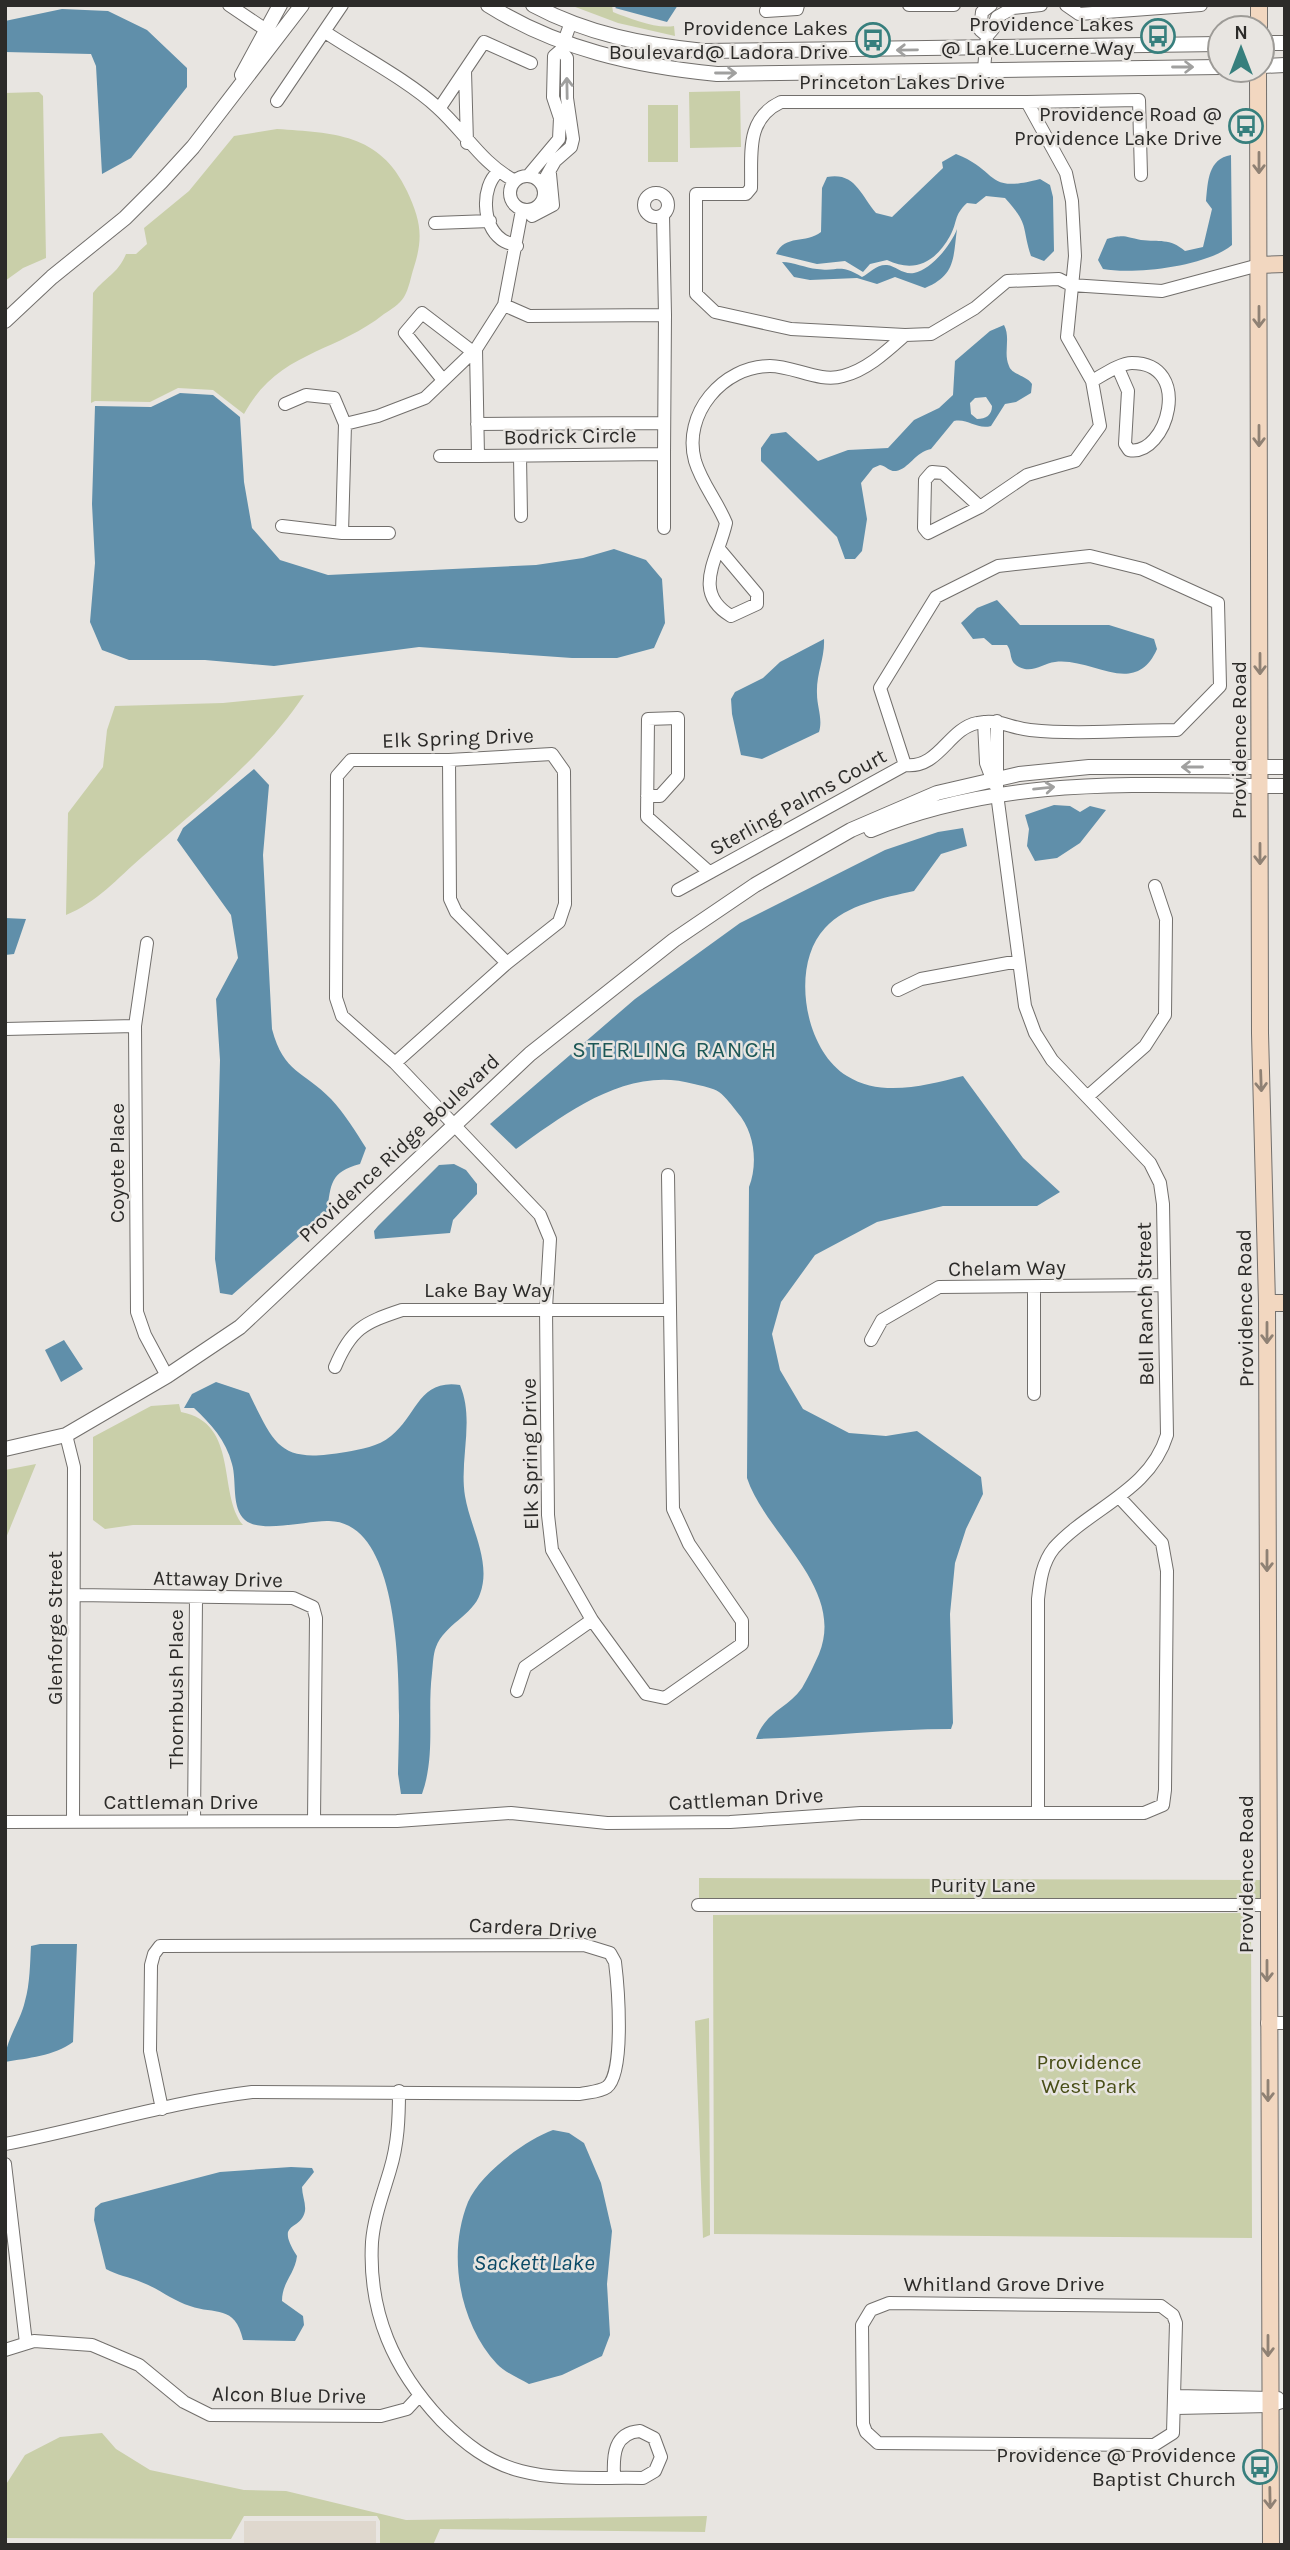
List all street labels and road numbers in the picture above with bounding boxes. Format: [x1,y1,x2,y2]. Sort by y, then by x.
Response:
street label: Princeton Lakes Drive [799,70,1005,94]
street label: Bodrick Circle [503,423,637,449]
street label: Providence Road [1227,661,1251,819]
street label: Elk Spring Drive [382,723,534,753]
street label: Sterling Palms Court [706,743,890,860]
street label: Providence Ridge Boulevard [294,1049,504,1247]
street label: Coyote Place [105,1103,129,1223]
street label: Bell Ranch Street [1132,1222,1158,1386]
street label: Providence Road [1232,1229,1258,1387]
street label: Chelam Way [948,1255,1066,1281]
street label: Lake Bay Way [424,1278,552,1302]
street label: Elk Spring Drive [517,1378,543,1530]
street label: Glenforge Street [43,1551,67,1705]
street label: Attaway Drive [153,1566,283,1592]
street label: Thornbush Place [164,1609,188,1769]
street label: Cattleman Drive [668,1783,824,1815]
street label: Cattleman Drive [104,1790,258,1814]
street label: Providence Road [1234,1795,1258,1953]
street label: Purity Lane [930,1873,1036,1897]
street label: Cardera Drive [468,1913,598,1943]
street label: Whitland Grove Drive [903,2272,1105,2296]
street label: Alcon Blue Drive [212,2382,366,2408]

